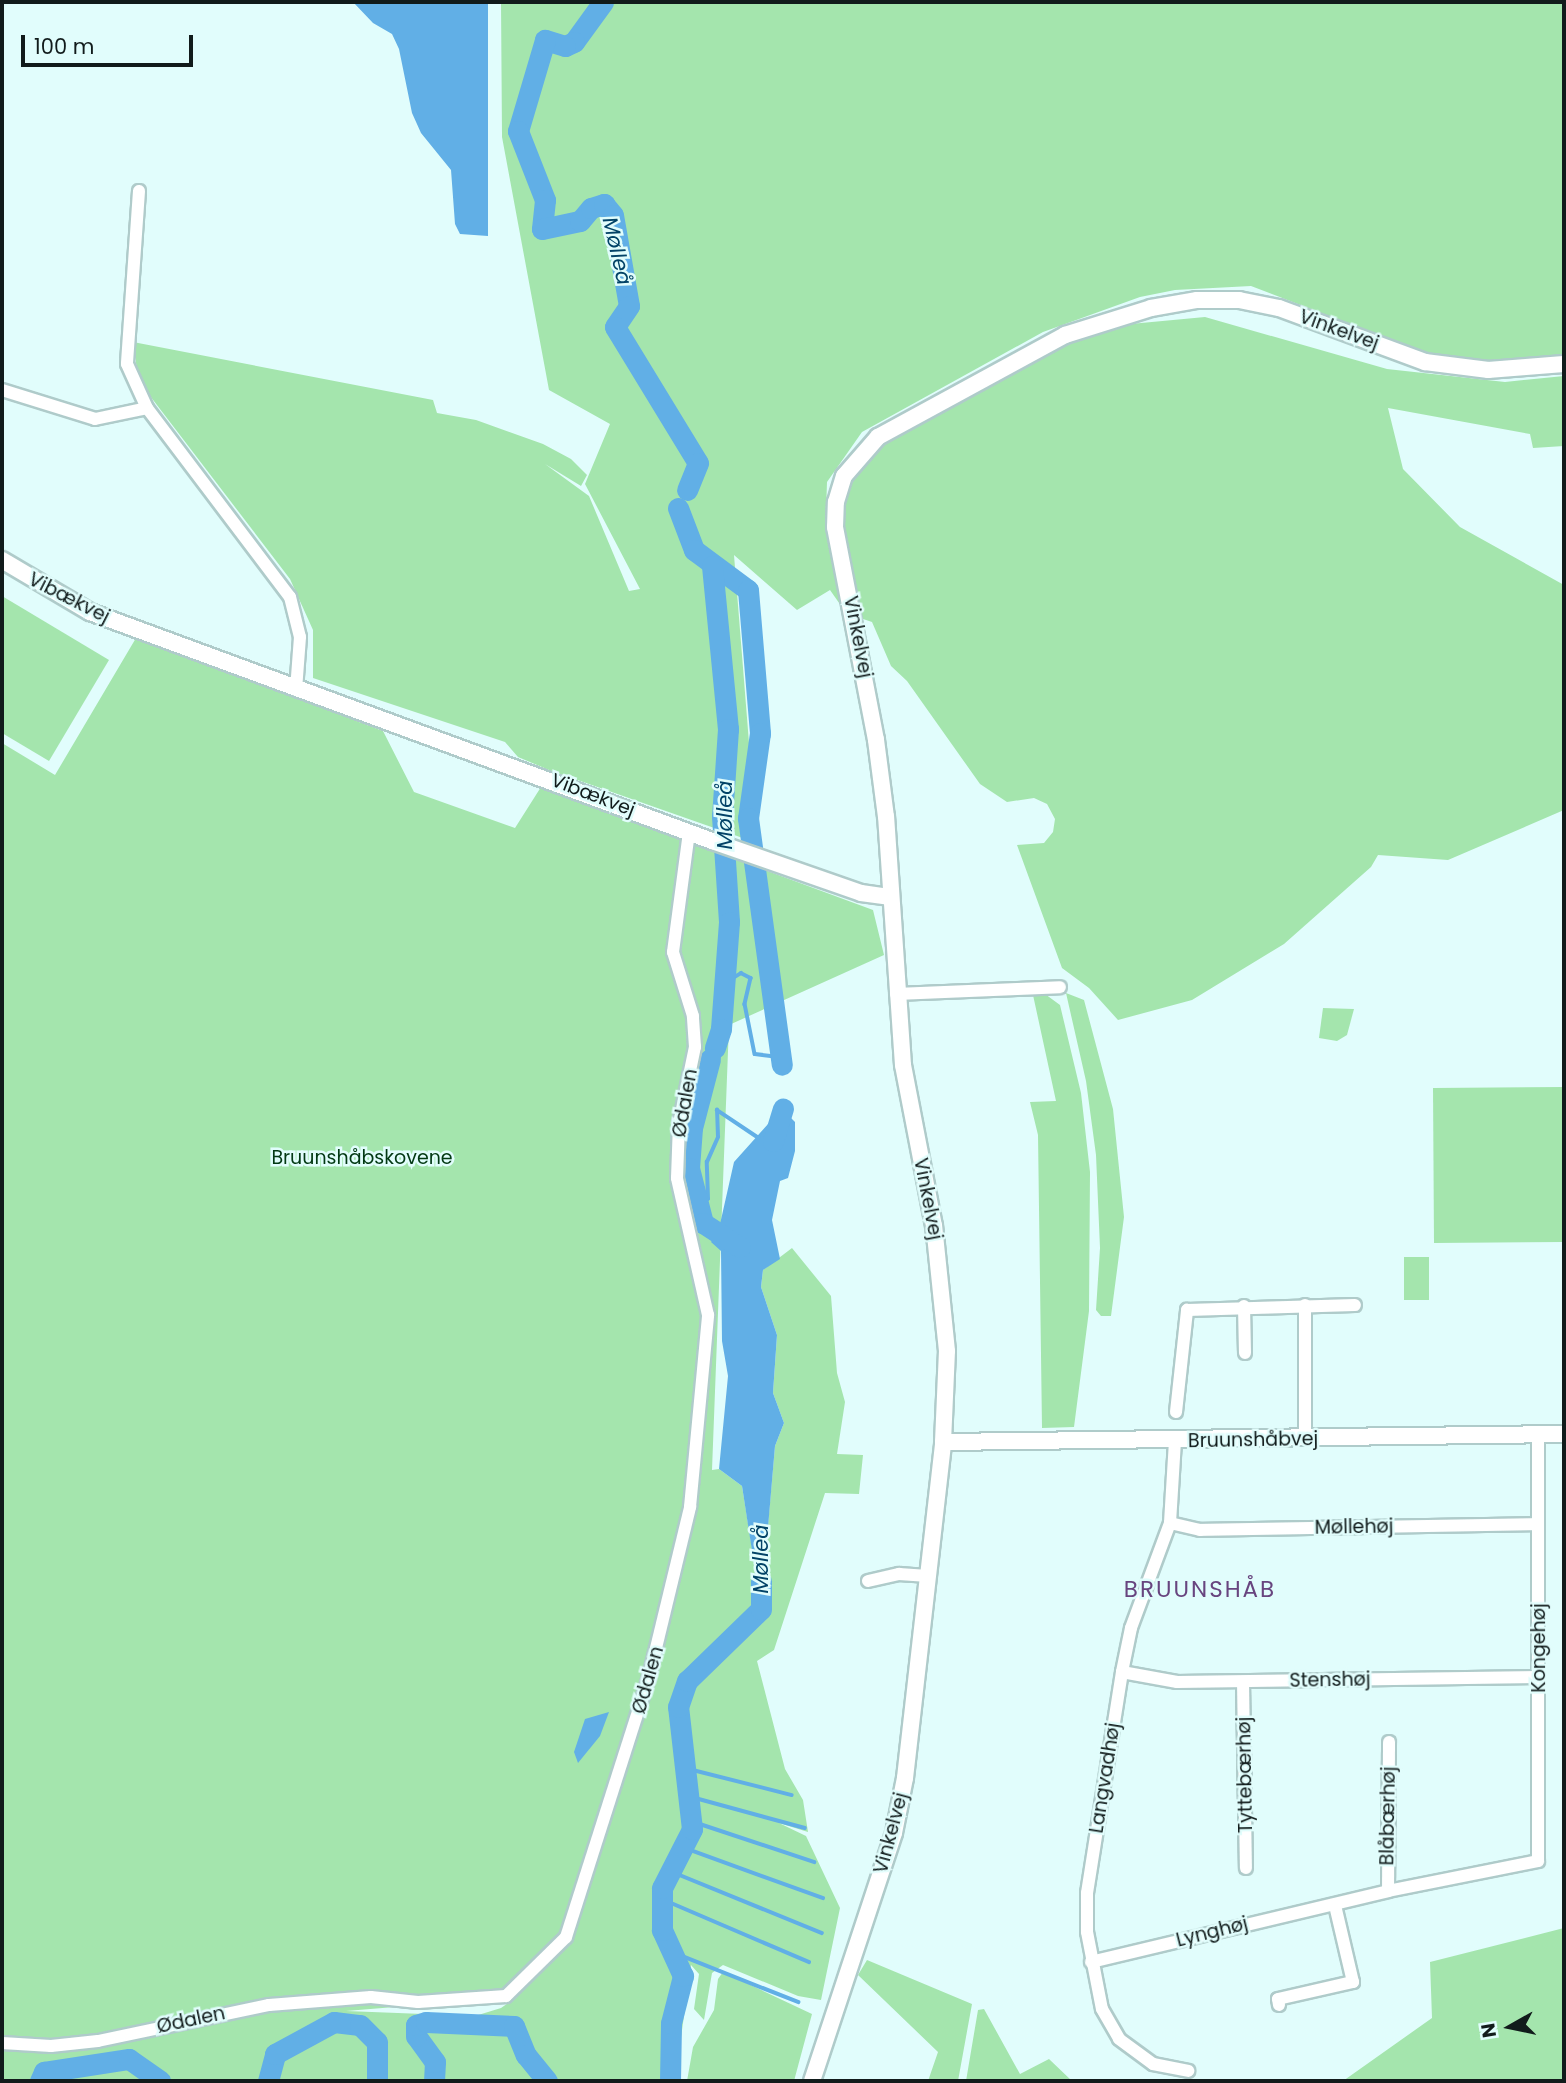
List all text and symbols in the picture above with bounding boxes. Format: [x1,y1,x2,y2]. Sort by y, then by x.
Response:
scale bar [24,21,196,65]
text: 100 m [34,32,94,61]
water label: Mølleå [597,215,637,287]
street label: Vinkelvej [1296,305,1382,355]
street label: Vibækvej [25,568,113,628]
street label: Vinkelvej [839,594,877,680]
street label: Vibækvej [548,769,638,821]
water label: Mølleå [712,780,738,850]
street label: Ødalen [668,1067,702,1139]
park label: Bruunshåbskovene [271,1147,453,1169]
street label: Vinkelvej [909,1156,947,1242]
street label: Bruunshåbvej [1188,1427,1318,1453]
street label: Møllehøj [1314,1515,1394,1539]
water label: Mølleå [748,1524,774,1594]
district label: BRUUNSHÅB [1125,1575,1275,1603]
street label: Kongehøj [1528,1603,1550,1693]
street label: Ødalen [627,1644,669,1716]
street label: Stenshøj [1289,1668,1371,1692]
street label: Tyttebærhøj [1233,1717,1257,1833]
street label: Langvadhøj [1085,1721,1125,1835]
street label: Blåbærhøj [1376,1766,1400,1866]
street label: Vinkelvej [869,1790,913,1876]
street label: Lynghøj [1174,1912,1250,1952]
north arrow [1475,1992,1545,2062]
street label: Ødalen [155,2002,227,2038]
text: N [1474,2021,1503,2040]

